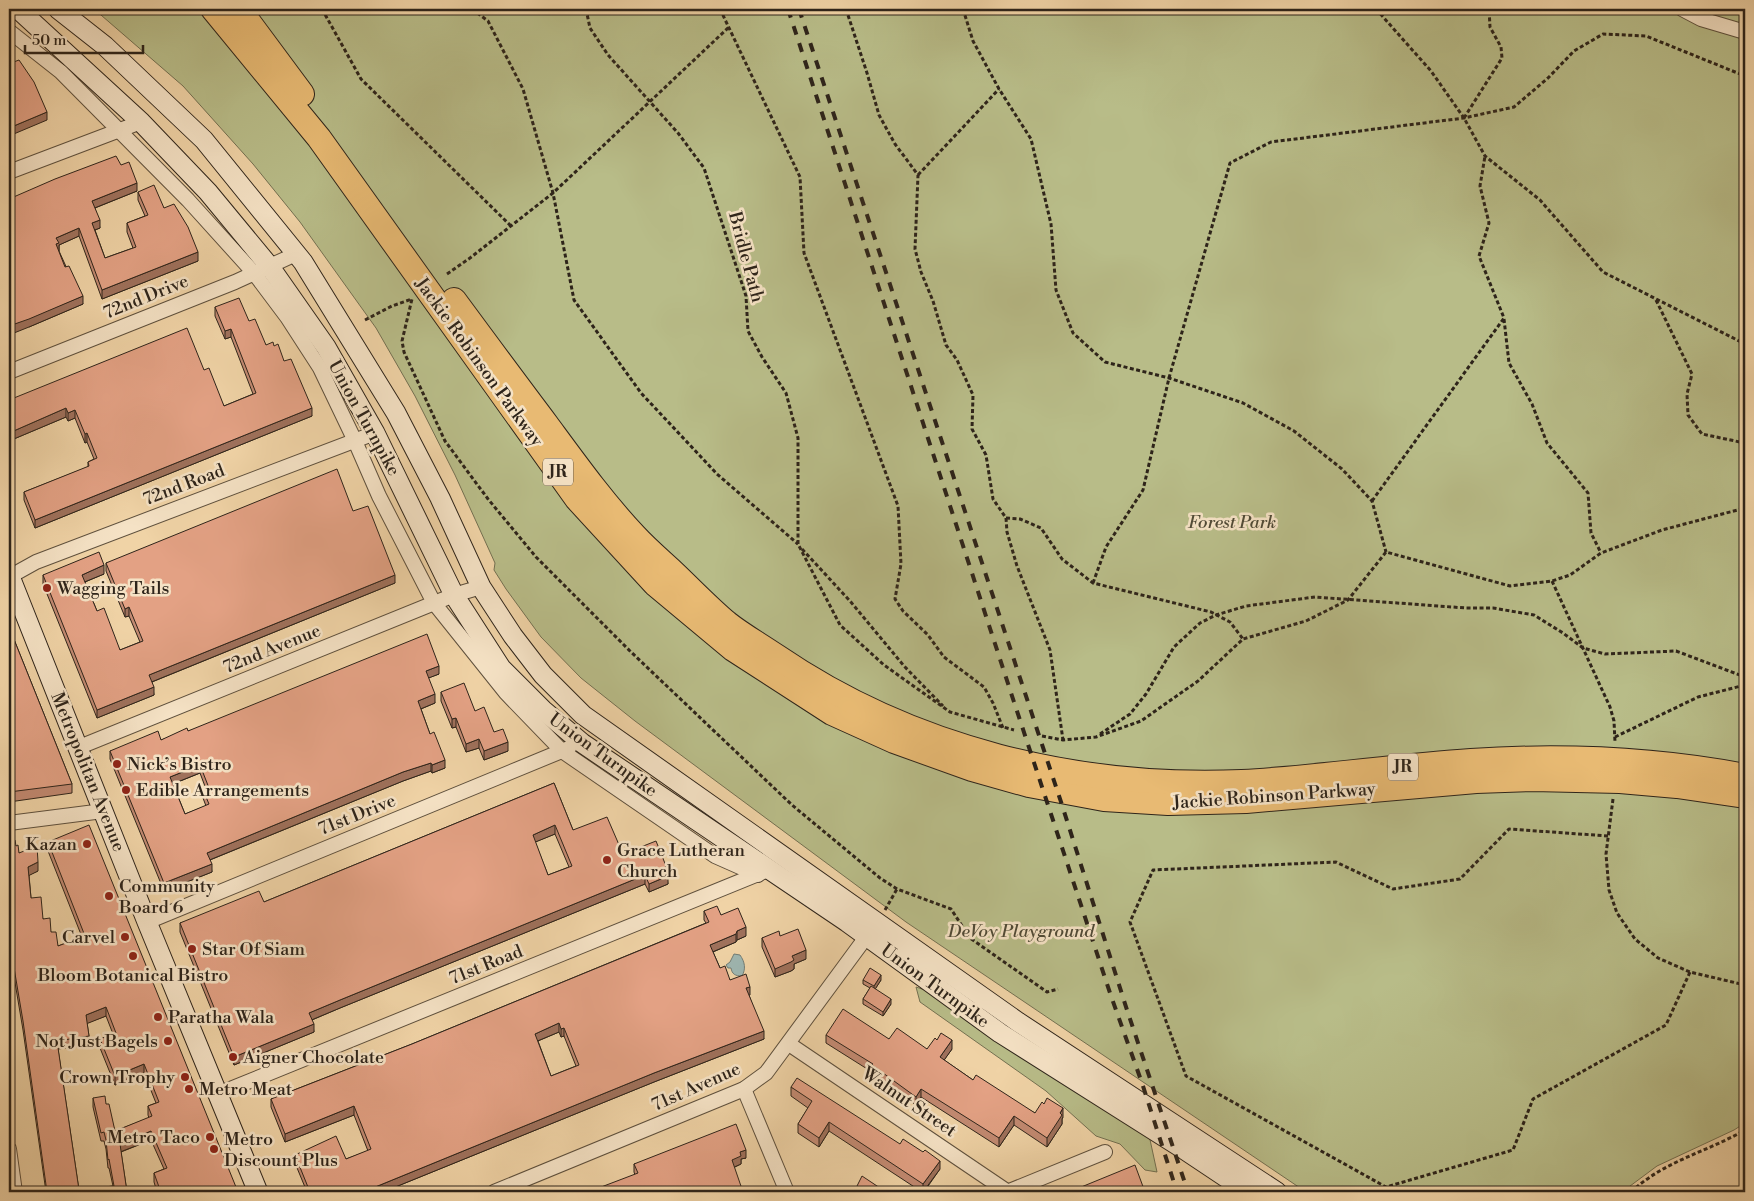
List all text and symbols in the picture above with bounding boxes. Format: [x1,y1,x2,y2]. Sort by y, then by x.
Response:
scale bar [25,22,142,54]
text: 50 m [32,31,66,50]
street label: Bridle Path [723,208,769,305]
street label: 72nd Drive [100,270,192,324]
street label: Jackie Robinson Parkway [409,272,548,451]
street label: Union Turnpike [323,356,405,480]
road number: JR [543,458,573,486]
street label: 72nd Road [140,459,229,511]
park label: Forest Park [1188,511,1276,534]
place label: Wagging Tails [56,577,170,600]
marker: Wagging Tails [41,582,53,594]
street label: 72nd Avenue [220,619,324,679]
street label: Metropolitan Avenue [45,689,131,855]
street label: Union Turnpike [544,708,662,802]
place label: Nick’s Bistro [127,753,232,776]
road number: JR [1388,754,1418,780]
marker: Nick’s Bistro [111,758,123,770]
street label: Jackie Robinson Parkway [1171,777,1376,815]
place label: Edible Arrangements [136,779,309,802]
marker: Edible Arrangements [120,784,132,796]
street label: 71st Drive [315,789,399,841]
place label: Kazan [26,833,77,856]
marker: Kazan [81,838,93,850]
place label: Grace Lutheran Church [617,839,745,883]
marker: Grace Lutheran Church [601,854,613,866]
place label: Community Board 6 [118,875,215,919]
marker: Community Board 6 [103,890,115,902]
park label: DeVoy Playground [947,920,1095,943]
place label: Carvel [62,926,116,949]
marker: Carvel [119,931,131,943]
place label: Star Of Siam [202,938,305,961]
street label: Union Turnpike [876,939,994,1033]
street label: 71st Road [446,940,527,990]
marker: Star Of Siam [186,943,198,955]
marker: Bloom Botanical Bistro [127,950,139,962]
place label: Bloom Botanical Bistro [37,964,228,987]
place label: Paratha Wala [168,1006,275,1029]
marker: Paratha Wala [152,1011,164,1023]
place label: Not Just Bagels [36,1030,158,1053]
marker: Not Just Bagels [162,1035,174,1047]
place label: Aigner Chocolate [242,1046,384,1069]
marker: Aigner Chocolate [227,1051,239,1063]
street label: 71st Avenue [648,1057,744,1117]
street label: Walnut Street [856,1061,961,1143]
place label: Crown Trophy [59,1066,175,1089]
marker: Crown Trophy [179,1071,191,1083]
place label: Metro Meat [199,1078,293,1101]
marker: Metro Meat [183,1083,195,1095]
place label: Metro Taco [107,1126,200,1149]
place label: Metro Discount Plus [224,1128,338,1172]
marker: Metro Taco [204,1131,216,1143]
marker: Metro Discount Plus [208,1143,220,1155]

